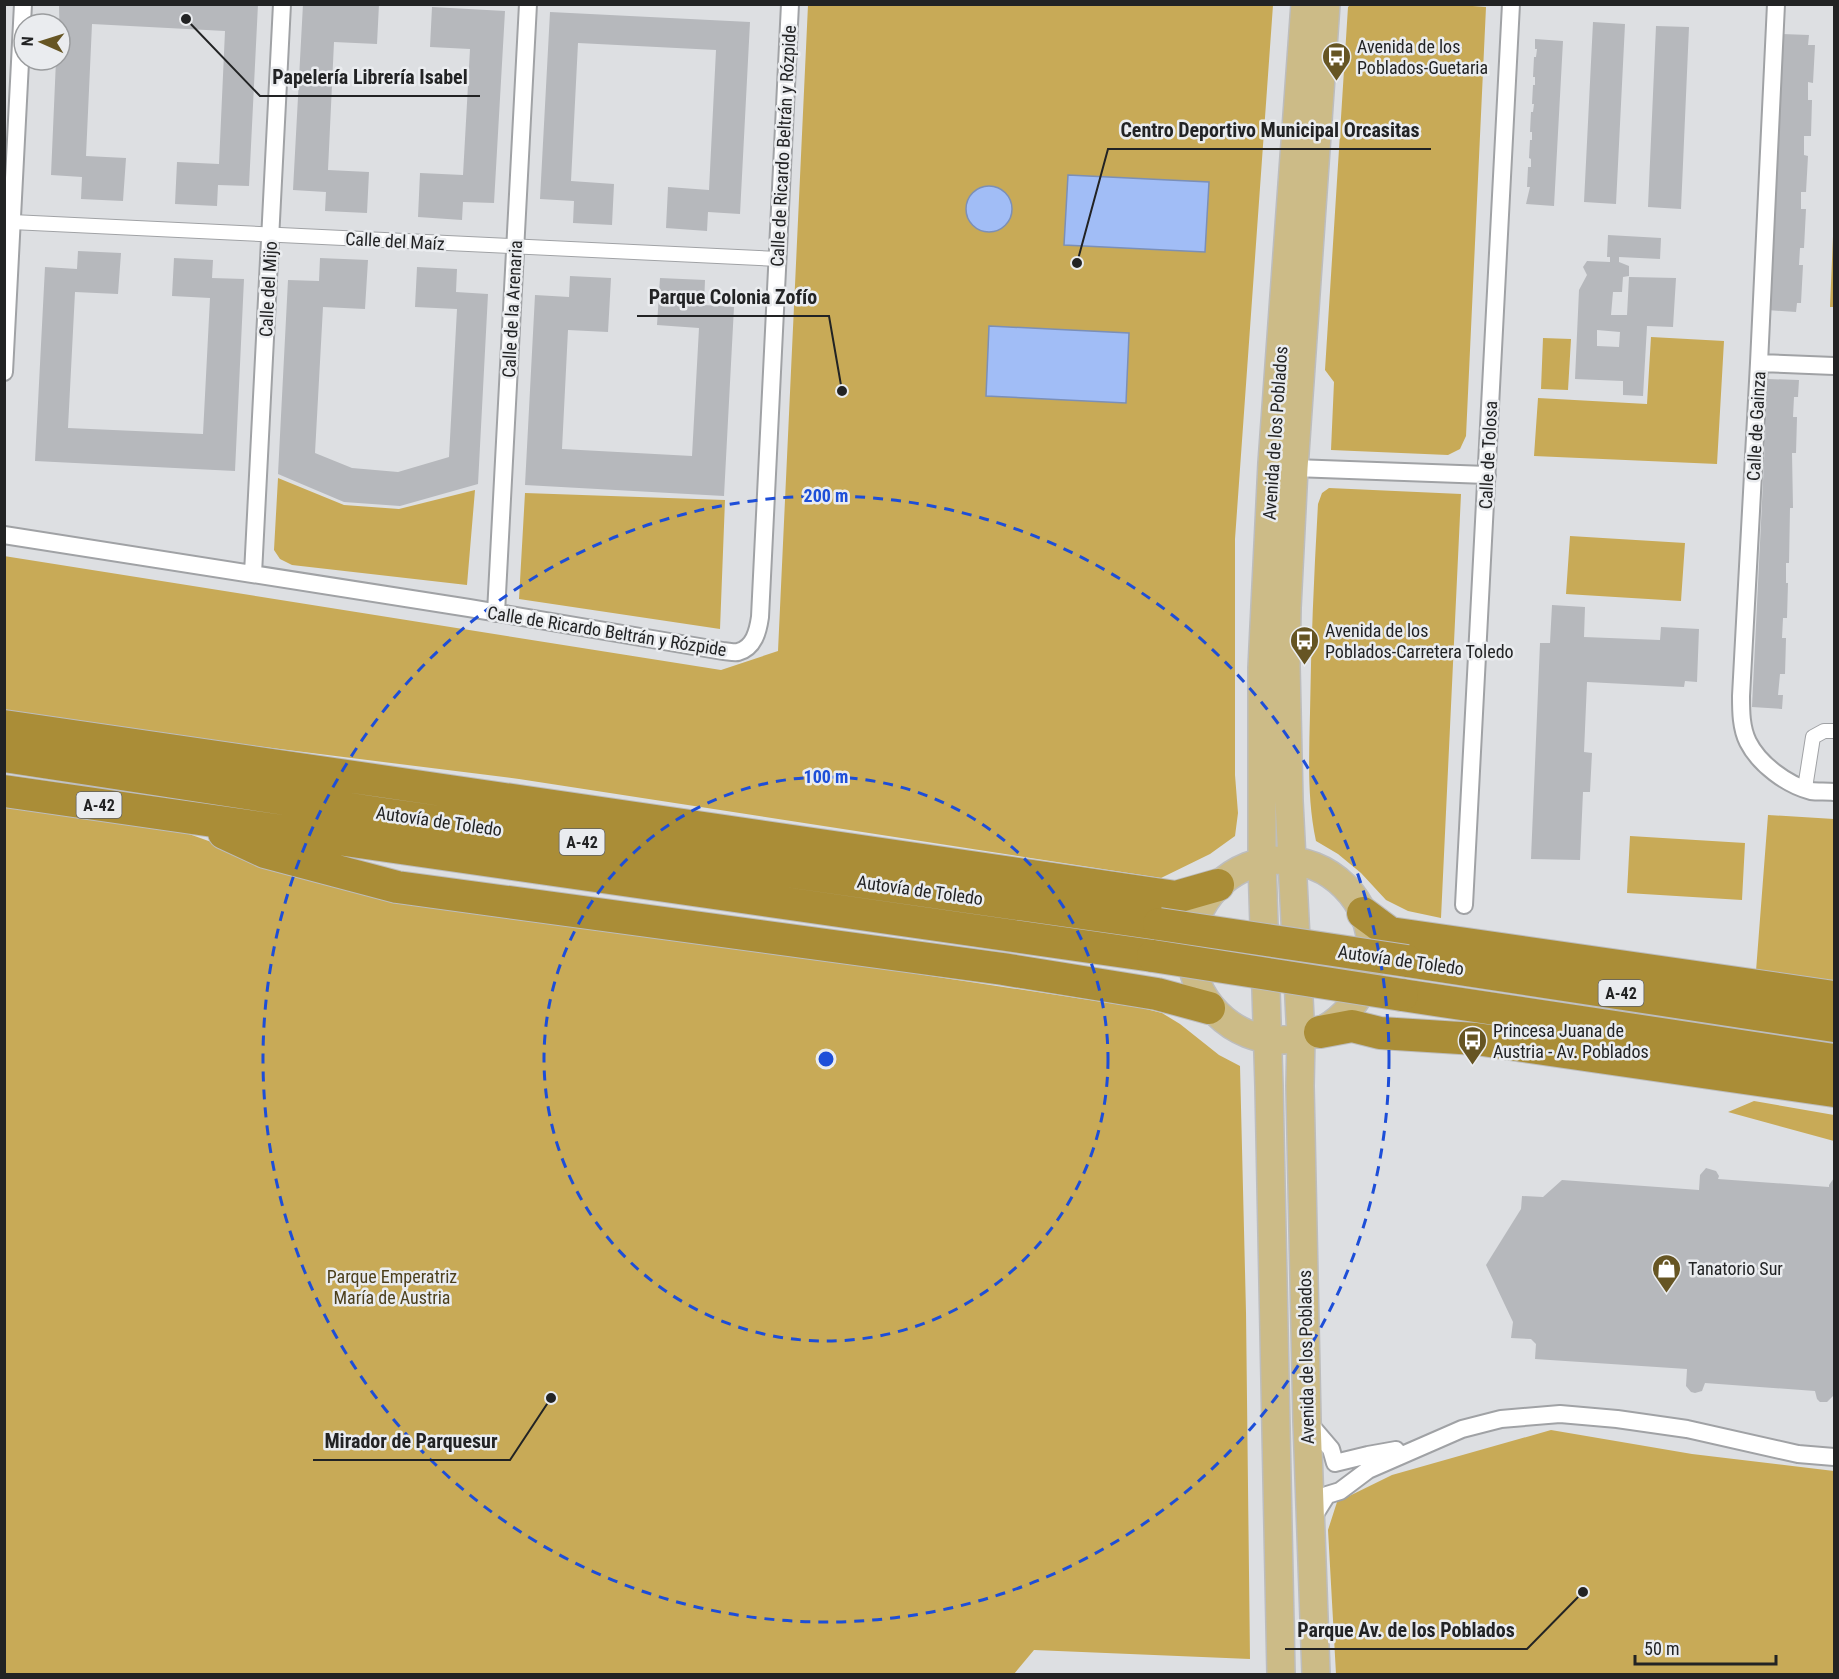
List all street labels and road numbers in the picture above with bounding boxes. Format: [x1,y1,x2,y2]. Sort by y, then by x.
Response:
street label: Calle de Ricardo Beltrán y Rózpide [766,25,800,267]
street label: Calle del Maíz [345,228,445,254]
street label: Calle del Mijo [255,240,281,338]
street label: Calle de la Arenaria [498,240,526,378]
street label: Avenida de los Poblados [1258,345,1292,521]
street label: Calle de Gainza [1743,371,1769,481]
street label: Calle de Tolosa [1475,400,1501,510]
street label: Calle de Ricardo Beltrán y Rózpide [486,602,728,660]
road number: A-42 [76,792,122,818]
street label: Autovía de Toledo [375,802,503,840]
road number: A-42 [560,829,604,855]
street label: Autovía de Toledo [856,871,984,909]
street label: Autovía de Toledo [1337,941,1465,979]
road number: A-42 [1598,980,1644,1006]
street label: Avenida de los Poblados [1294,1270,1318,1444]

